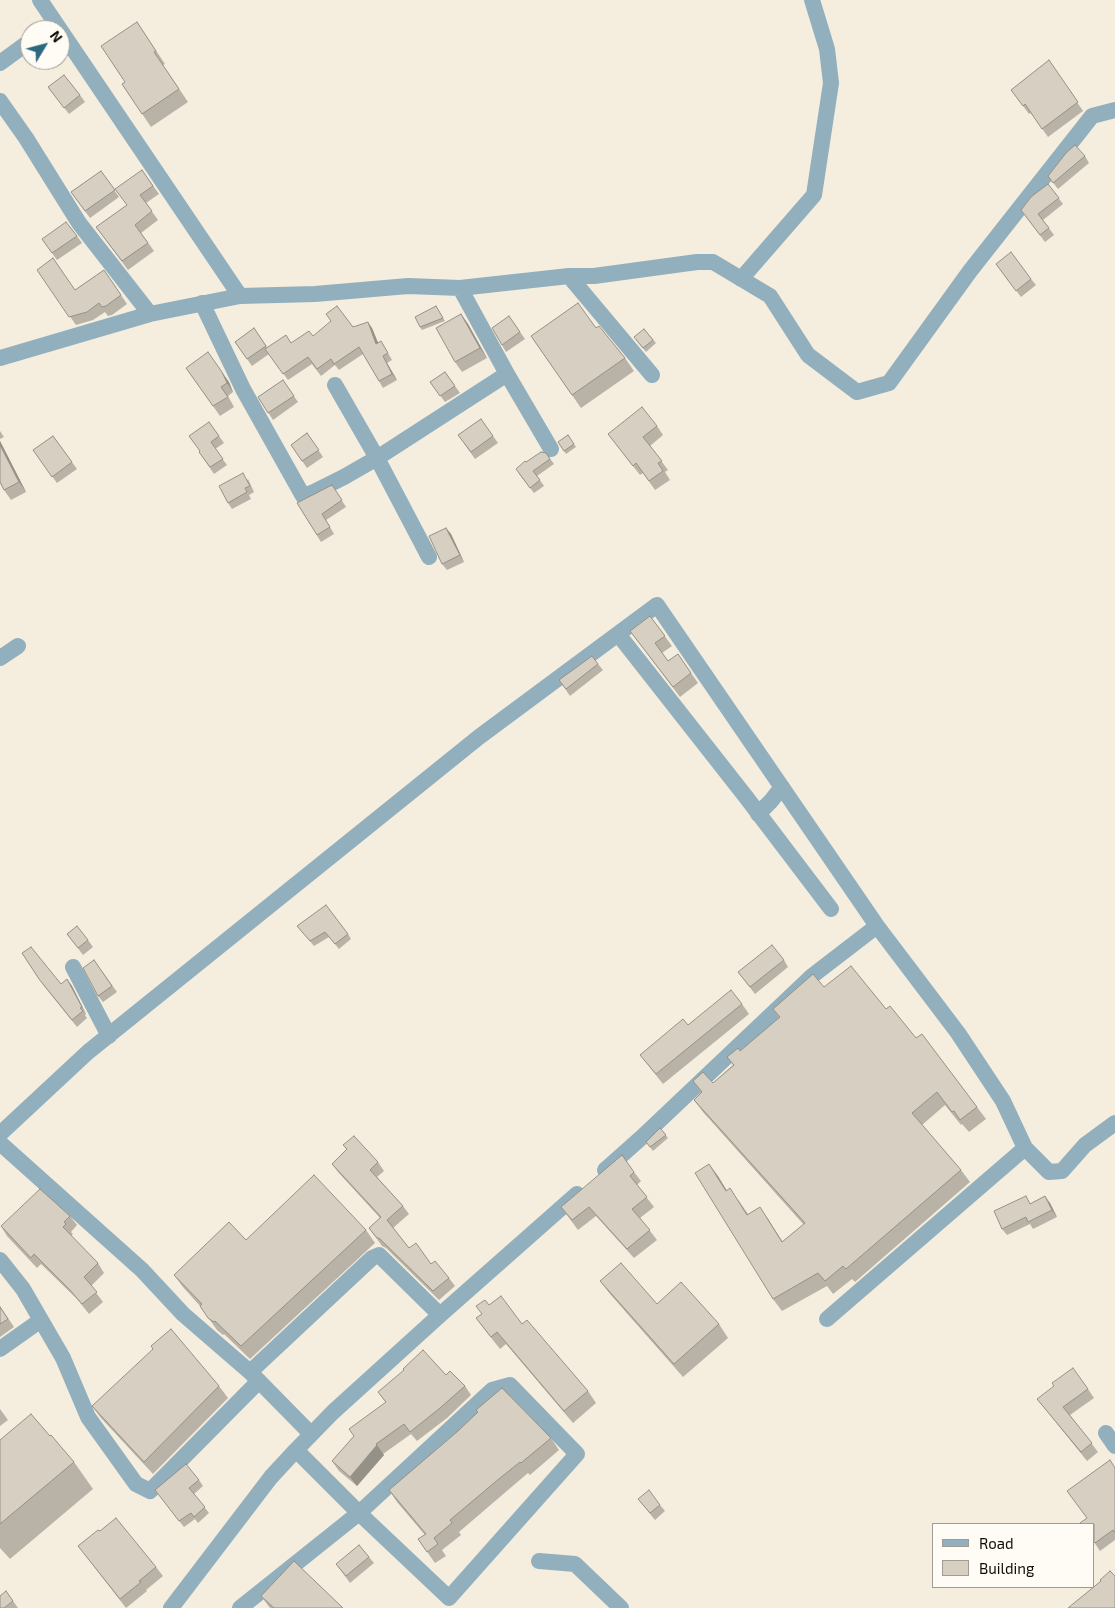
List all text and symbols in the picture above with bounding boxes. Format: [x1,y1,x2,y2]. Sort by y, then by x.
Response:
north arrow [20,20,70,70]
text: N [47,27,66,45]
legend [932,1523,1095,1588]
text: Road [979,1534,1014,1552]
text: Building [979,1559,1034,1577]

